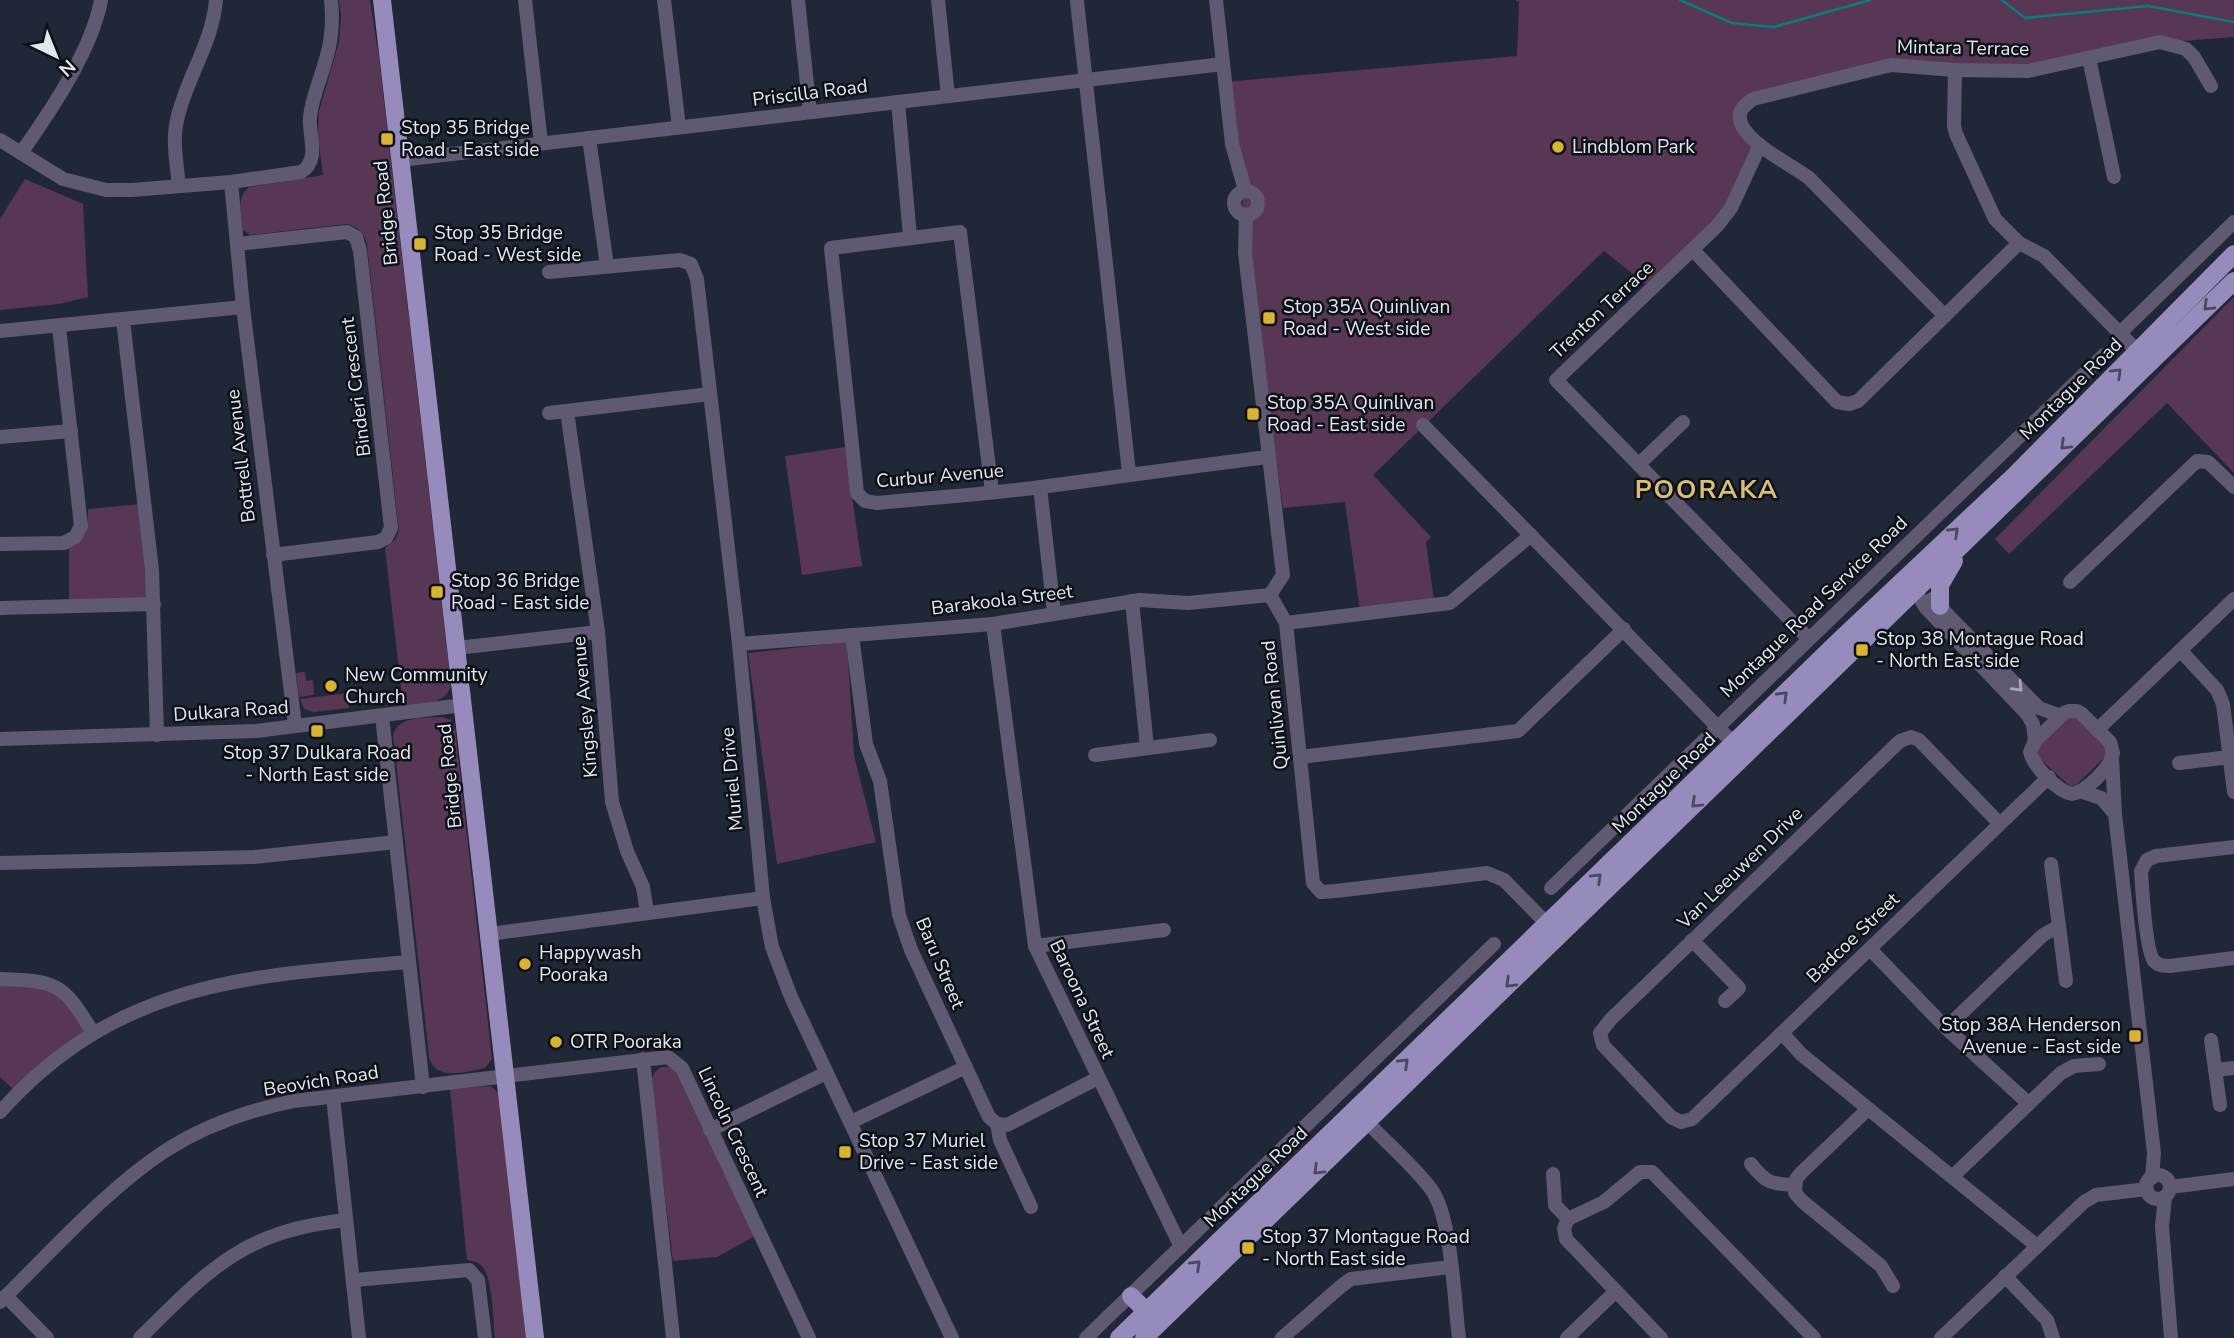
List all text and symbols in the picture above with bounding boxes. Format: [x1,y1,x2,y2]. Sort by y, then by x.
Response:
north arrow [21,21,91,91]
street label: Mintara Terrace [1897,34,2029,62]
text: N [53,53,81,82]
street label: Priscilla Road [751,73,869,113]
place label: Stop 35 Bridge Road - East side [401,115,539,163]
marker: Stop 35 Bridge Road - East side [379,131,395,147]
place label: Lindblom Park [1572,134,1695,160]
marker: Lindblom Park [1550,139,1566,155]
street label: Bridge Road [368,159,404,267]
place label: Stop 35 Bridge Road - West side [434,220,581,268]
marker: Stop 35 Bridge Road - West side [412,236,428,252]
street label: Trenton Terrace [1545,255,1659,365]
place label: Stop 35A Quinlivan Road - West side [1283,294,1450,342]
one-way arrow [2203,297,2216,310]
marker: Stop 35A Quinlivan Road - West side [1261,310,1277,326]
street label: Binderi Crescent [335,315,377,458]
street label: Montague Road [2014,332,2128,446]
one-way arrow [2109,369,2122,382]
street label: Bottrell Avenue [220,388,262,524]
place label: Stop 35A Quinlivan Road - East side [1267,390,1434,438]
marker: Stop 35A Quinlivan Road - East side [1245,406,1261,422]
one-way arrow [2060,437,2073,450]
street label: Curbur Avenue [875,457,1005,495]
district label: POORAKA [1635,472,1779,507]
street label: Montague Road Service Road [1715,510,1913,704]
one-way arrow [1946,528,1959,541]
place label: Stop 36 Bridge Road - East side [451,568,589,616]
street label: Barakoola Street [930,578,1075,622]
marker: Stop 36 Bridge Road - East side [429,584,445,600]
place label: Stop 38 Montague Road - North East side [1876,626,2084,674]
street label: Kingsley Avenue [566,635,604,779]
street label: Quinlivan Road [1255,639,1295,771]
marker: Stop 38 Montague Road - North East side [1854,642,1870,658]
place label: New Community Church [345,662,488,710]
marker: New Community Church [323,678,339,694]
one-way arrow [2009,678,2022,691]
one-way arrow [1775,692,1788,705]
street label: Dulkara Road [172,694,290,728]
street label: Bridge Road [432,722,468,830]
marker: Stop 37 Dulkara Road - North East side [309,723,325,739]
street label: Muriel Drive [715,726,749,832]
street label: Montague Road [1606,727,1722,839]
place label: Stop 37 Dulkara Road - North East side [223,740,411,788]
one-way arrow [1692,794,1705,807]
street label: Van Leeuwen Drive [1671,801,1809,936]
one-way arrow [1588,873,1601,886]
street label: Badcoe Street [1801,887,1905,989]
street label: Baru Street [909,913,971,1013]
street label: Baroona Street [1043,935,1121,1063]
place label: Happywash Pooraka [539,940,641,988]
marker: Happywash Pooraka [517,956,533,972]
one-way arrow [1505,975,1518,988]
place label: Stop 38A Henderson Avenue - East side [1941,1012,2121,1060]
marker: Stop 38A Henderson Avenue - East side [2127,1028,2143,1044]
place label: OTR Pooraka [570,1029,682,1055]
marker: OTR Pooraka [548,1034,564,1050]
street label: Beovich Road [262,1059,380,1103]
one-way arrow [1396,1059,1409,1072]
street label: Lincoln Crescent [691,1063,775,1202]
street label: Montague Road [1198,1121,1314,1233]
place label: Stop 37 Muriel Drive - East side [859,1128,998,1176]
marker: Stop 37 Muriel Drive - East side [837,1144,853,1160]
one-way arrow [1313,1161,1326,1174]
place label: Stop 37 Montague Road - North East side [1262,1224,1470,1272]
marker: Stop 37 Montague Road - North East side [1240,1240,1256,1256]
one-way arrow [1187,1260,1200,1273]

